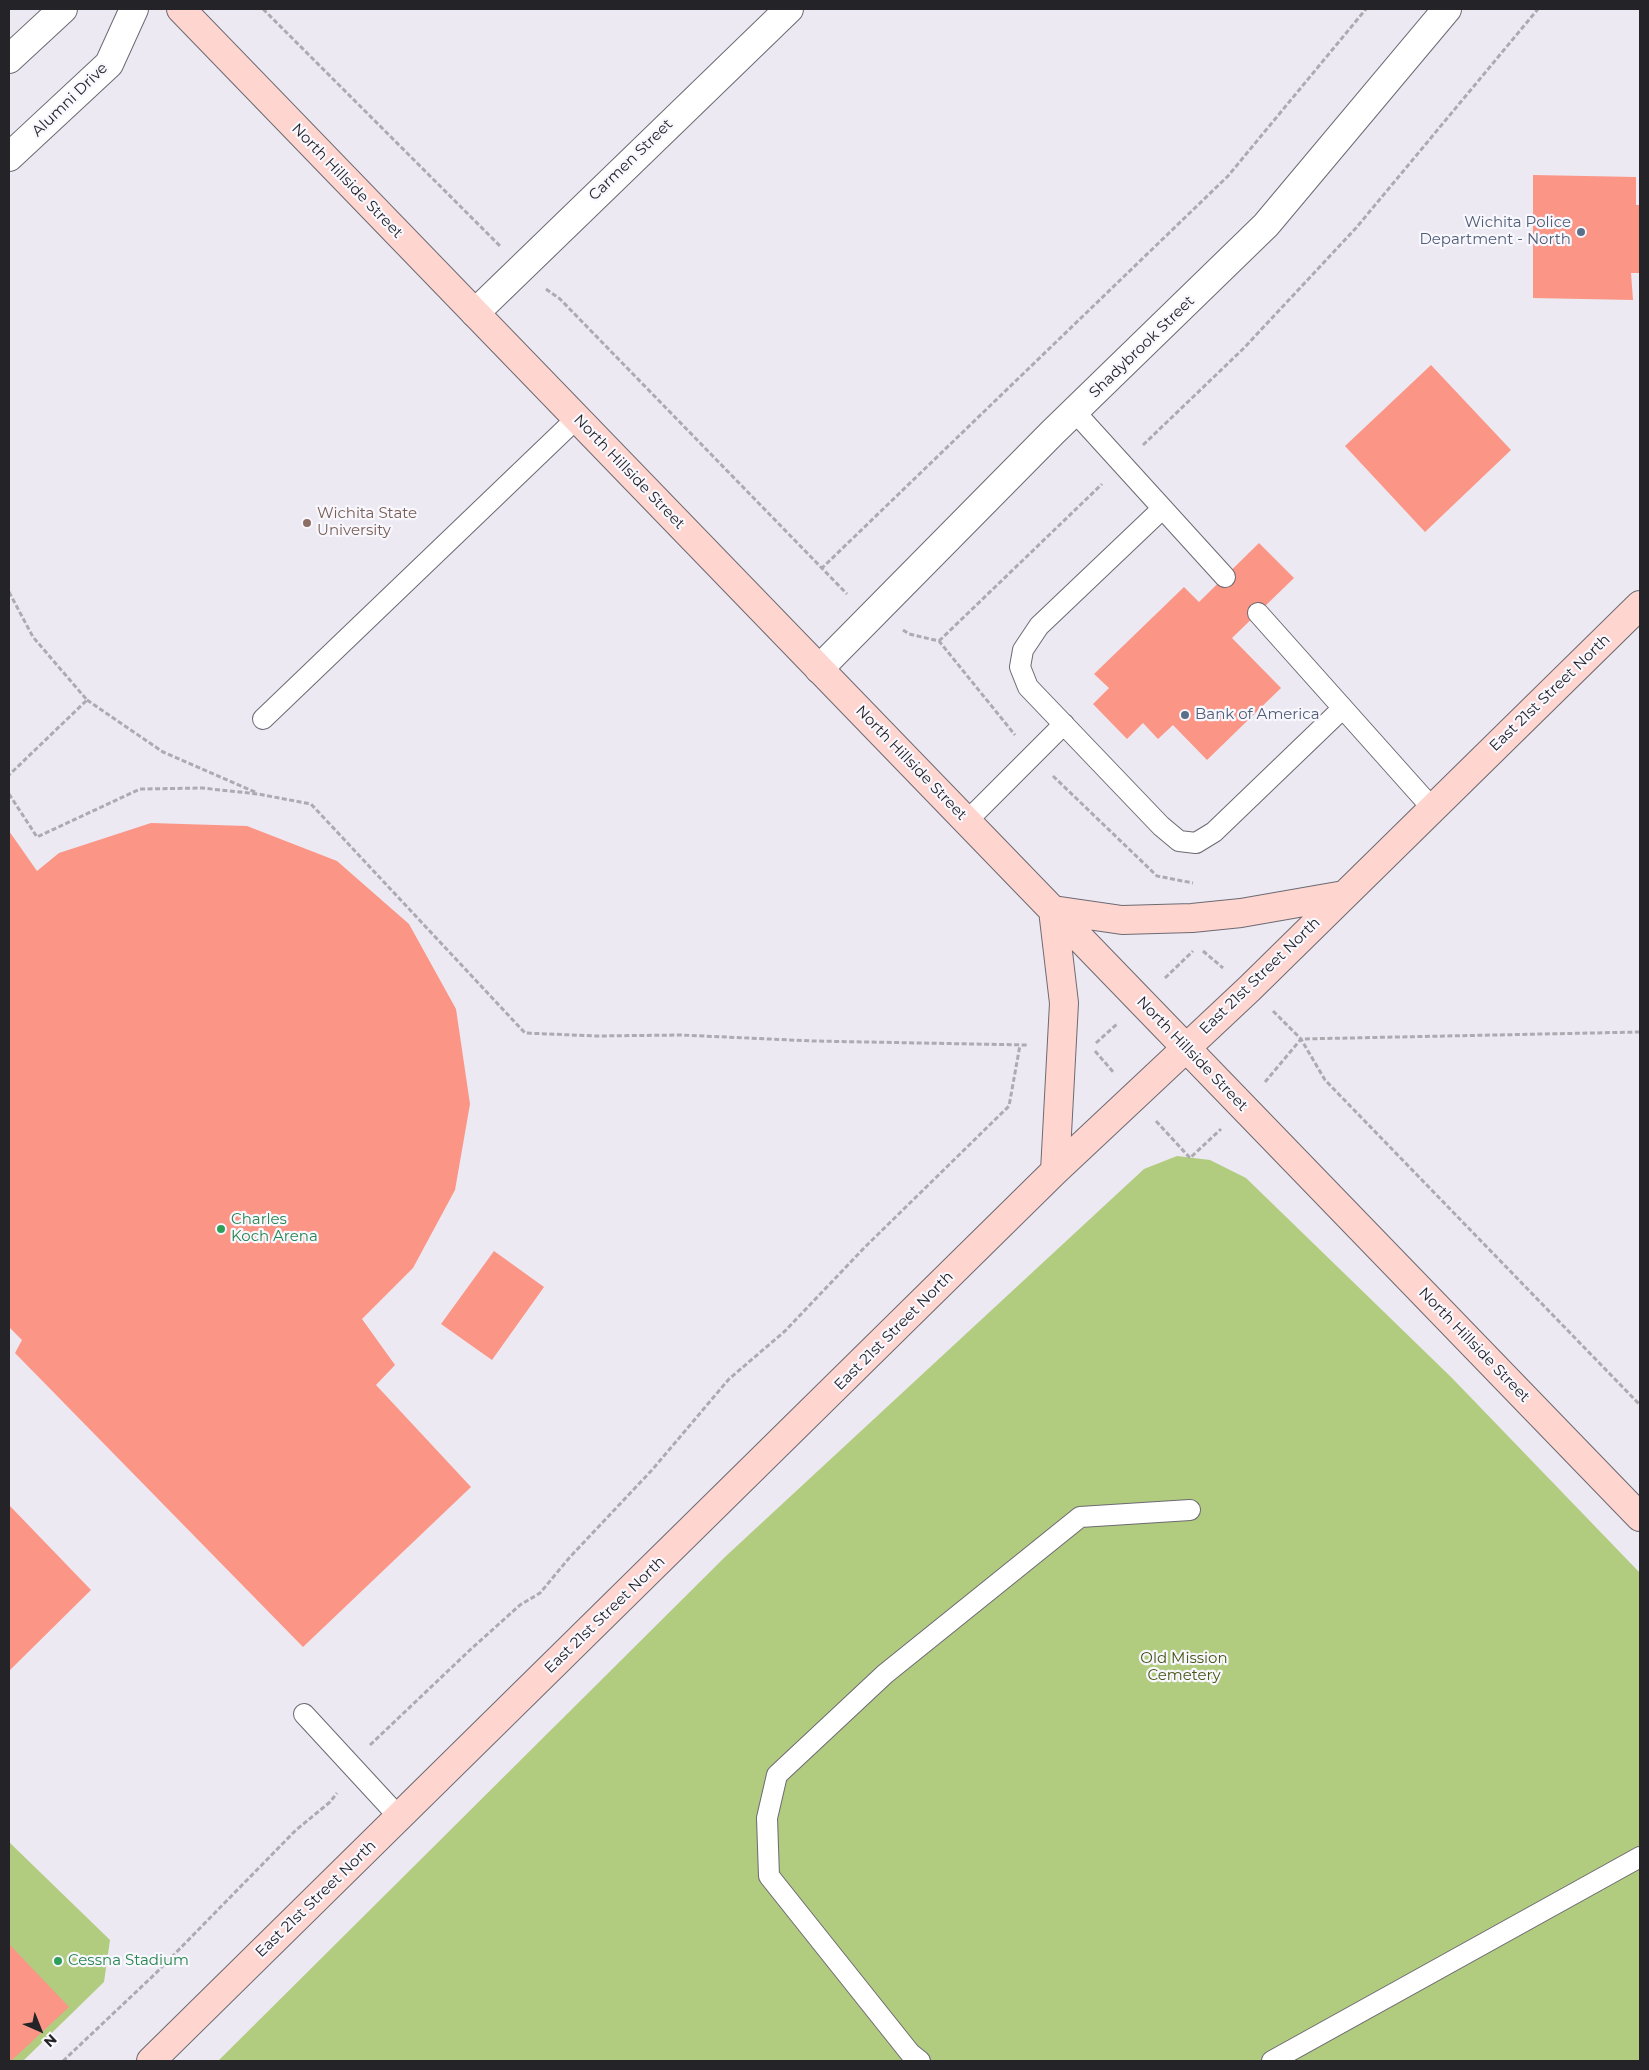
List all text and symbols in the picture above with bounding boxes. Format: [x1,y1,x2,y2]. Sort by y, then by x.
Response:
street label: Alumni Drive [28,59,112,141]
street label: Carmen Street [585,115,677,205]
street label: North Hillside Street [288,120,406,242]
place label: Wichita Police Department - North [1419,214,1571,249]
marker: Wichita Police Department - North [1575,226,1587,238]
street label: Shadybrook Street [1086,292,1198,402]
street label: North Hillside Street [570,411,688,533]
place label: Wichita State University [317,505,417,540]
marker: Wichita State University [301,517,313,529]
street label: East 21st Street North [1486,631,1614,755]
street label: North Hillside Street [852,702,970,824]
place label: Bank of America [1195,706,1320,724]
marker: Bank of America [1179,709,1191,721]
street label: East 21st Street North [1196,914,1324,1038]
street label: North Hillside Street [1133,993,1251,1115]
place label: Charles Koch Arena [231,1211,318,1246]
marker: Charles Koch Arena [215,1223,227,1235]
street label: East 21st Street North [831,1268,957,1394]
street label: North Hillside Street [1415,1284,1533,1406]
street label: East 21st Street North [541,1553,669,1677]
park label: Old Mission Cemetery [1140,1650,1228,1685]
street label: East 21st Street North [252,1837,380,1961]
place label: Cessna Stadium [68,1952,189,1970]
marker: Cessna Stadium [52,1955,64,1967]
north arrow [15,2005,65,2055]
text: N [40,2030,61,2051]

